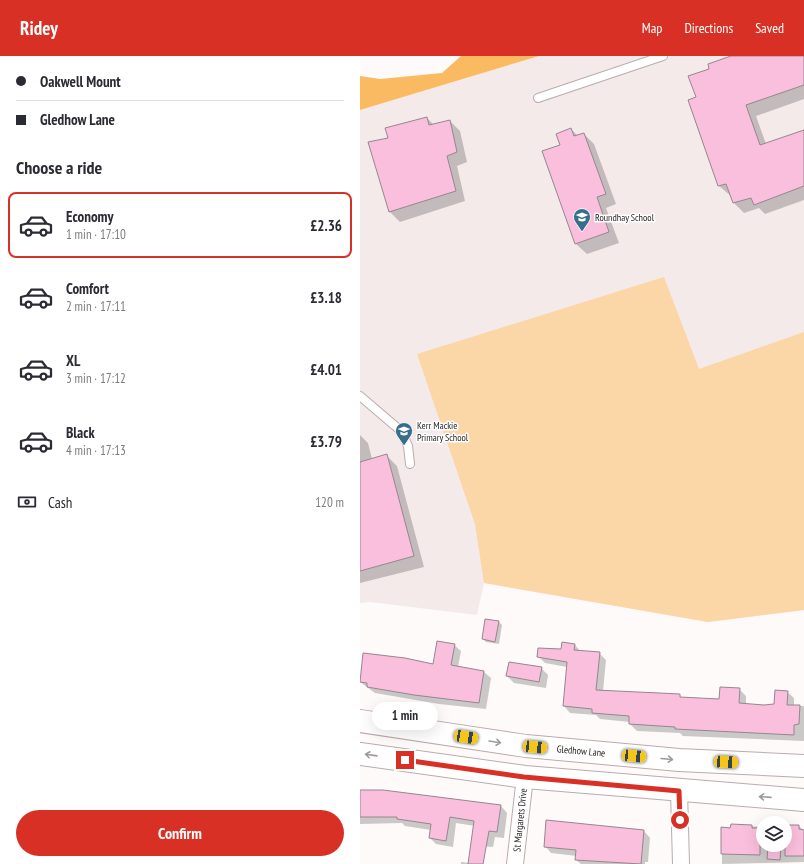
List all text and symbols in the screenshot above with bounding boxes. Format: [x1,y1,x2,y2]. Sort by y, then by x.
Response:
text: Ridey [20,16,58,40]
text: Map [642,19,662,37]
text: Directions [684,19,733,37]
text: Saved [755,19,784,37]
text: Oakwell Mount [40,72,121,91]
text: Gledhow Lane [40,110,115,129]
text: Choose a ride [16,156,102,179]
icon: car [18,207,54,243]
text: Economy [66,207,114,226]
school or university icon: Roundhay School [572,207,592,232]
place label: Roundhay School [595,211,655,224]
text: £2.36 [310,216,342,235]
text: 1 min · 17:10 [66,226,126,243]
icon: car [18,279,54,315]
text: Comfort [66,279,109,298]
text: £3.18 [310,288,342,307]
text: 2 min · 17:11 [66,298,126,315]
icon: car [18,351,54,387]
text: XL [66,351,80,370]
text: £4.01 [310,360,342,379]
text: 3 min · 17:12 [66,370,126,387]
place label: Kerr Mackie Primary School [417,419,469,444]
school or university icon: Kerr Mackie Primary School [394,421,414,446]
icon: car [18,423,54,459]
text: Black [66,423,95,442]
text: £3.79 [310,432,342,451]
text: 4 min · 17:13 [66,442,126,459]
icon: cash [16,491,38,513]
text: Cash [48,493,72,512]
text: 120 m [315,494,344,511]
callout: 1 min [372,702,438,730]
text: 1 min [392,707,418,724]
car [453,729,479,745]
one-way arrow [489,738,502,746]
car [523,740,547,754]
street label: Gledhow Lane [556,742,606,760]
car [622,749,646,763]
one-way arrow [365,751,378,759]
route end [396,751,414,769]
one-way arrow [660,755,673,763]
car [714,755,738,769]
street label: St Margarets Drive [510,788,530,852]
one-way arrow [759,793,772,800]
button: Confirm [16,810,344,856]
route start [671,811,689,829]
map controls [756,816,792,852]
button: layers [756,816,792,852]

